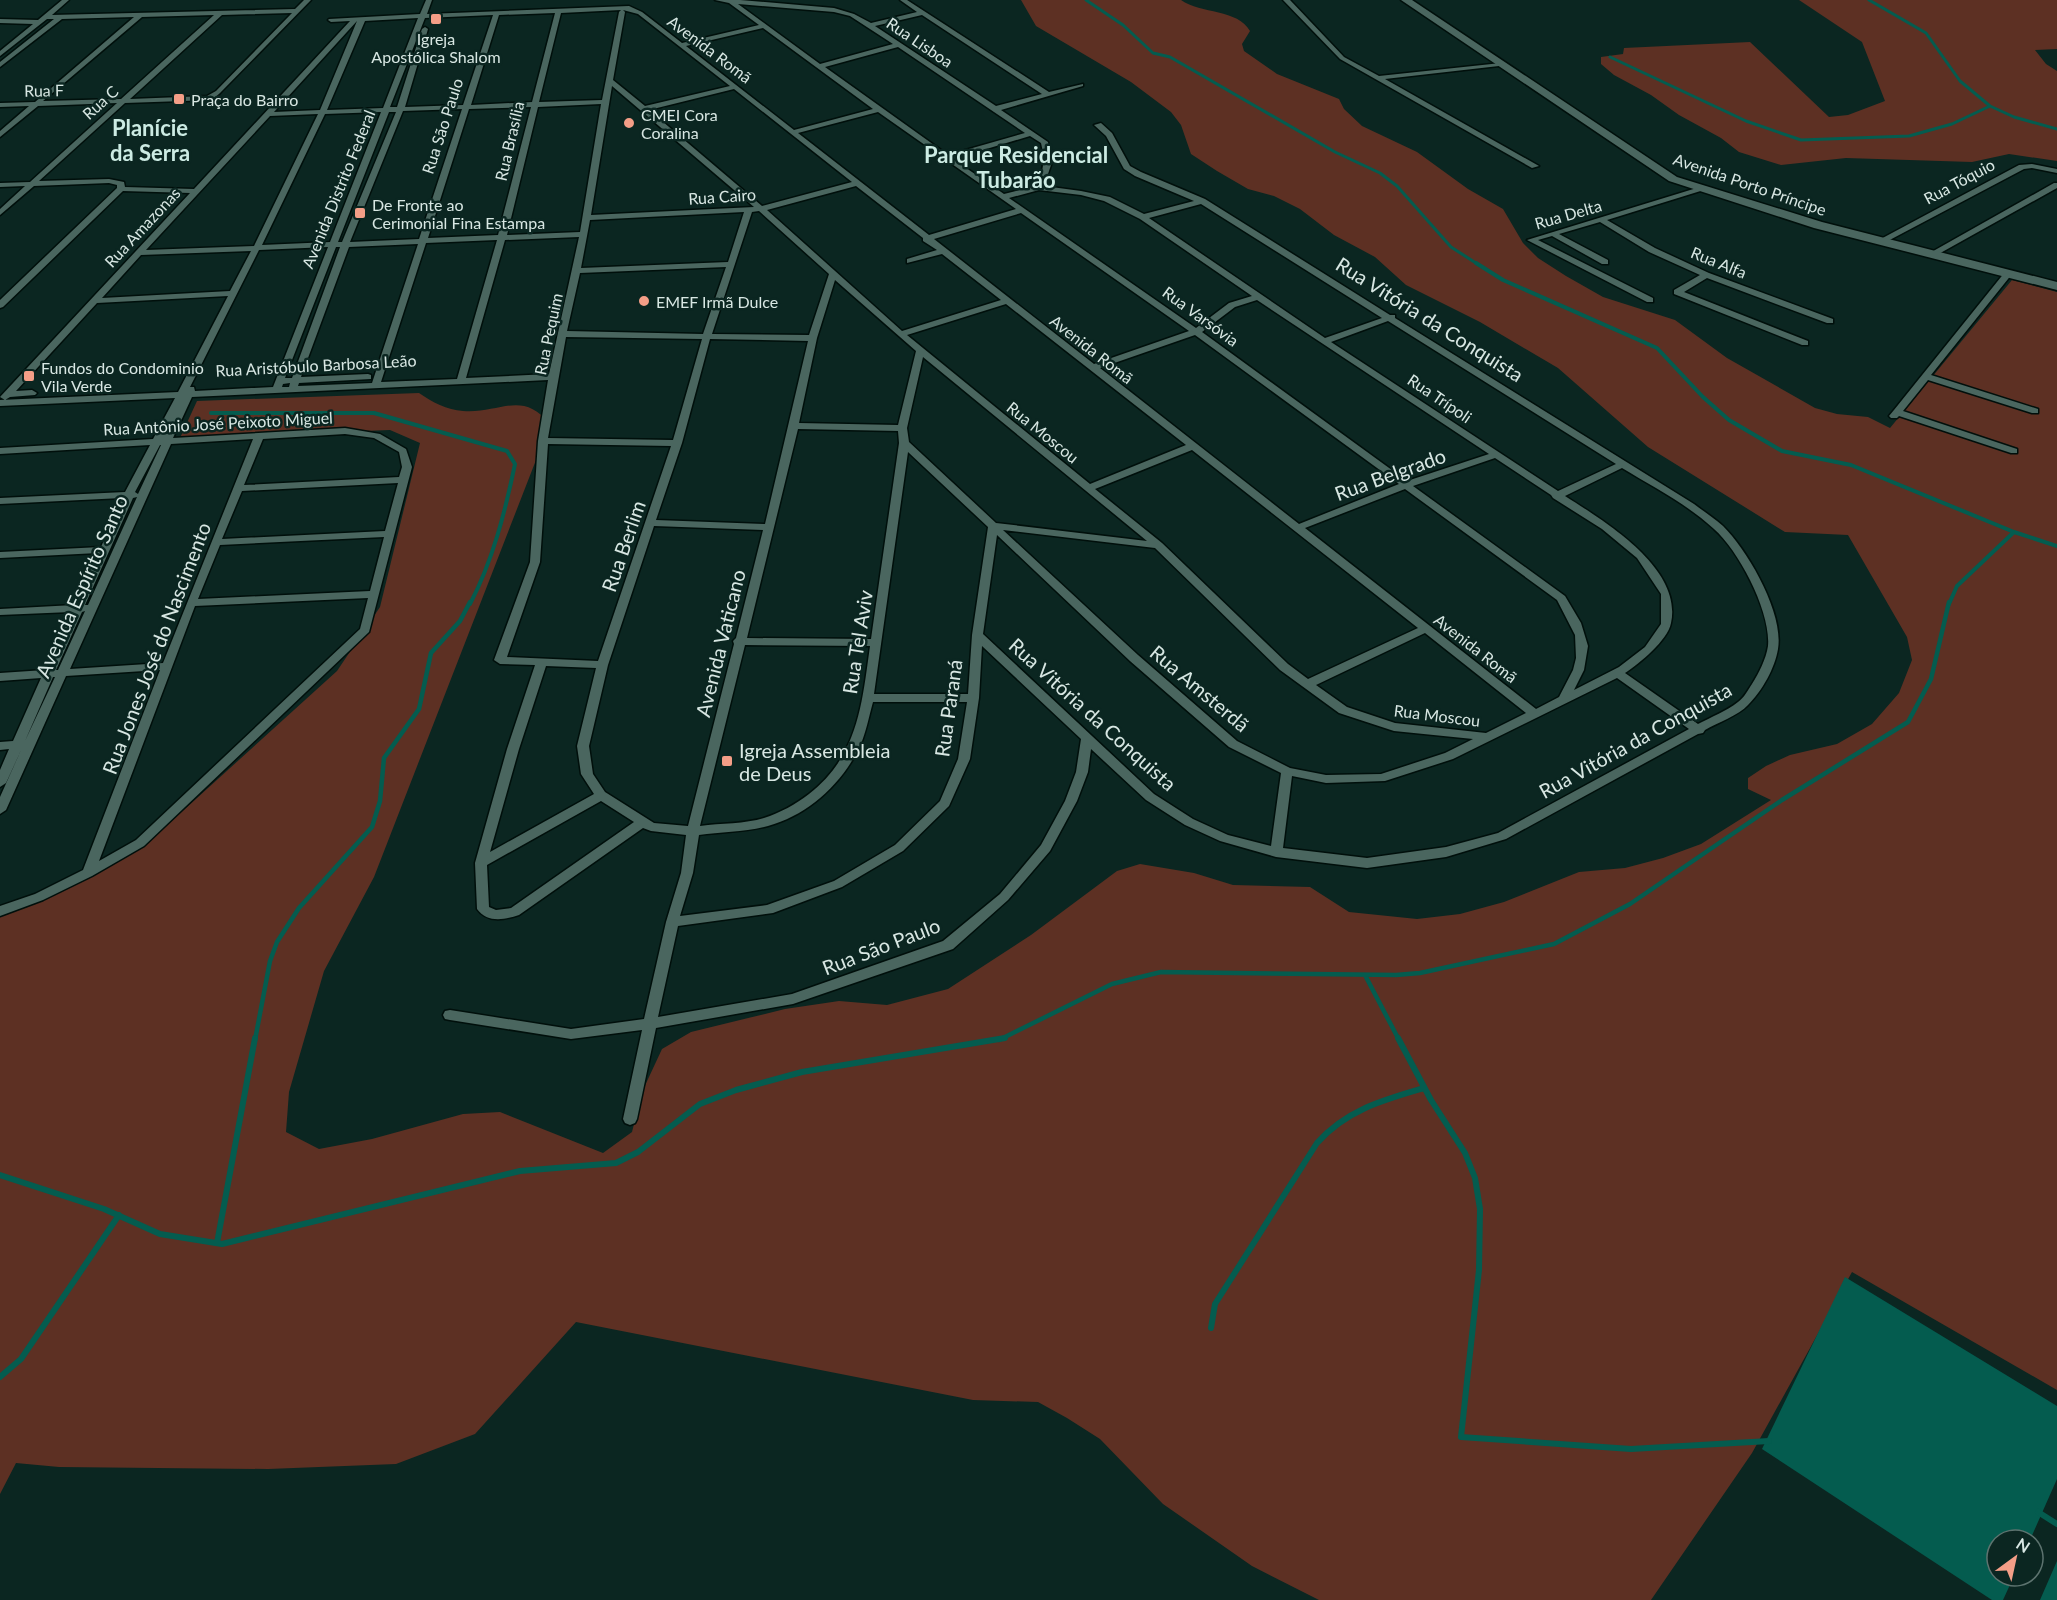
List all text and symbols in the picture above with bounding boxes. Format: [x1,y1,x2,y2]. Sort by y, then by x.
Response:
street label: Avenida Romã [664,11,756,87]
marker: Igreja Apostólica Shalom [429,12,443,26]
street label: Rua Lisboa [883,13,957,71]
place label: Igreja Apostólica Shalom [371,29,501,66]
street label: Rua São Paulo [418,76,466,176]
street label: Rua F [24,80,64,100]
street label: Rua C [78,81,122,123]
place label: Praça do Bairro [191,90,298,109]
marker: Praça do Bairro [172,92,186,106]
street label: Rua Brasília [491,99,527,183]
place label: CMEI Cora Coralina [641,105,718,142]
street label: Avenida Distrito Federal [298,107,378,271]
district label: Planície da Serra [110,114,190,166]
marker: CMEI Cora Coralina [622,116,636,130]
district label: Parque Residencial Tubarão [924,141,1108,193]
street label: Avenida Porto Príncipe [1671,149,1829,219]
street label: Rua Tóquio [1920,154,1998,208]
street label: Rua Amazonas [100,183,184,271]
street label: Rua Cairo [688,184,756,208]
place label: De Fronte ao Cerimonial Fina Estampa [372,195,545,232]
street label: Rua Delta [1532,195,1604,233]
marker: De Fronte ao Cerimonial Fina Estampa [353,206,367,220]
street label: Rua Alfa [1688,242,1750,282]
street label: Rua Vitória da Conquista [1332,251,1528,387]
street label: Rua Varsóvia [1159,282,1243,350]
street label: Rua Pequim [530,291,566,377]
place label: EMEF Irmã Dulce [656,292,778,311]
marker: EMEF Irmã Dulce [637,294,651,308]
street label: Avenida Romã [1047,311,1137,387]
street label: Rua Aristóbulo Barbosa Leão [215,350,417,380]
place label: Fundos do Condominio Vila Verde [41,358,204,395]
marker: Fundos do Condominio Vila Verde [22,369,36,383]
street label: Rua Trípoli [1404,370,1476,426]
street label: Rua Moscou [1003,397,1083,467]
street label: Rua Antônio José Peixoto Miguel [103,407,333,439]
street label: Rua Belgrado [1331,443,1449,505]
street label: Avenida Espírito Santo [30,491,132,681]
street label: Rua Berlim [596,497,650,595]
street label: Rua Jones José do Nascimento [97,519,215,777]
street label: Avenida Vaticano [690,567,750,719]
street label: Rua Tel Aviv [837,588,877,696]
street label: Avenida Romã [1431,610,1521,686]
street label: Rua Vitória da Conquista [1005,633,1181,795]
street label: Rua Amsterdã [1146,640,1254,736]
street label: Rua Paraná [929,658,967,758]
street label: Rua Vitória da Conquista [1535,677,1735,803]
street label: Rua Moscou [1393,700,1481,730]
place label: Igreja Assembleia de Deus [739,738,890,785]
marker: Igreja Assembleia de Deus [720,754,734,768]
street label: Rua São Paulo [819,913,943,979]
north arrow [1985,1528,2045,1588]
text: N [2013,1534,2034,1556]

